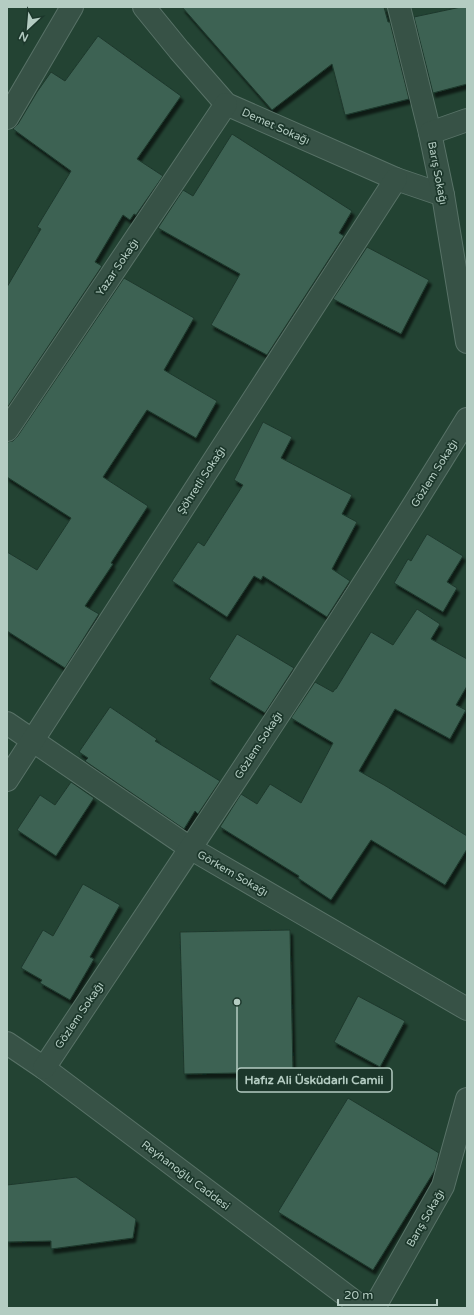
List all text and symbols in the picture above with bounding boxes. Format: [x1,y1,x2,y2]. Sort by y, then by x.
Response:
north arrow [8,8,48,48]
text: N [17,29,31,44]
street label: Demet Sokağı [240,106,312,147]
street label: Barış Sokağı [425,140,450,206]
street label: Yazar Sokağı [93,236,141,298]
street label: Gözlem Sokağı [408,437,461,510]
street label: Şöhretli Sokağı [175,444,228,517]
street label: Gözlem Sokağı [232,709,285,781]
street label: Görkem Sokağı [195,848,270,899]
street label: Gözlem Sokağı [52,979,107,1051]
callout: Hafız Ali Üsküdarlı Camii [237,1068,392,1092]
text: Hafız Ali Üsküdarlı Camii [245,1073,383,1087]
street label: Reyhanoğlu Caddesi [139,1138,232,1213]
street label: Barış Sokağı [404,1187,447,1249]
scale bar [338,1281,437,1307]
text: 20 m [344,1288,373,1302]

